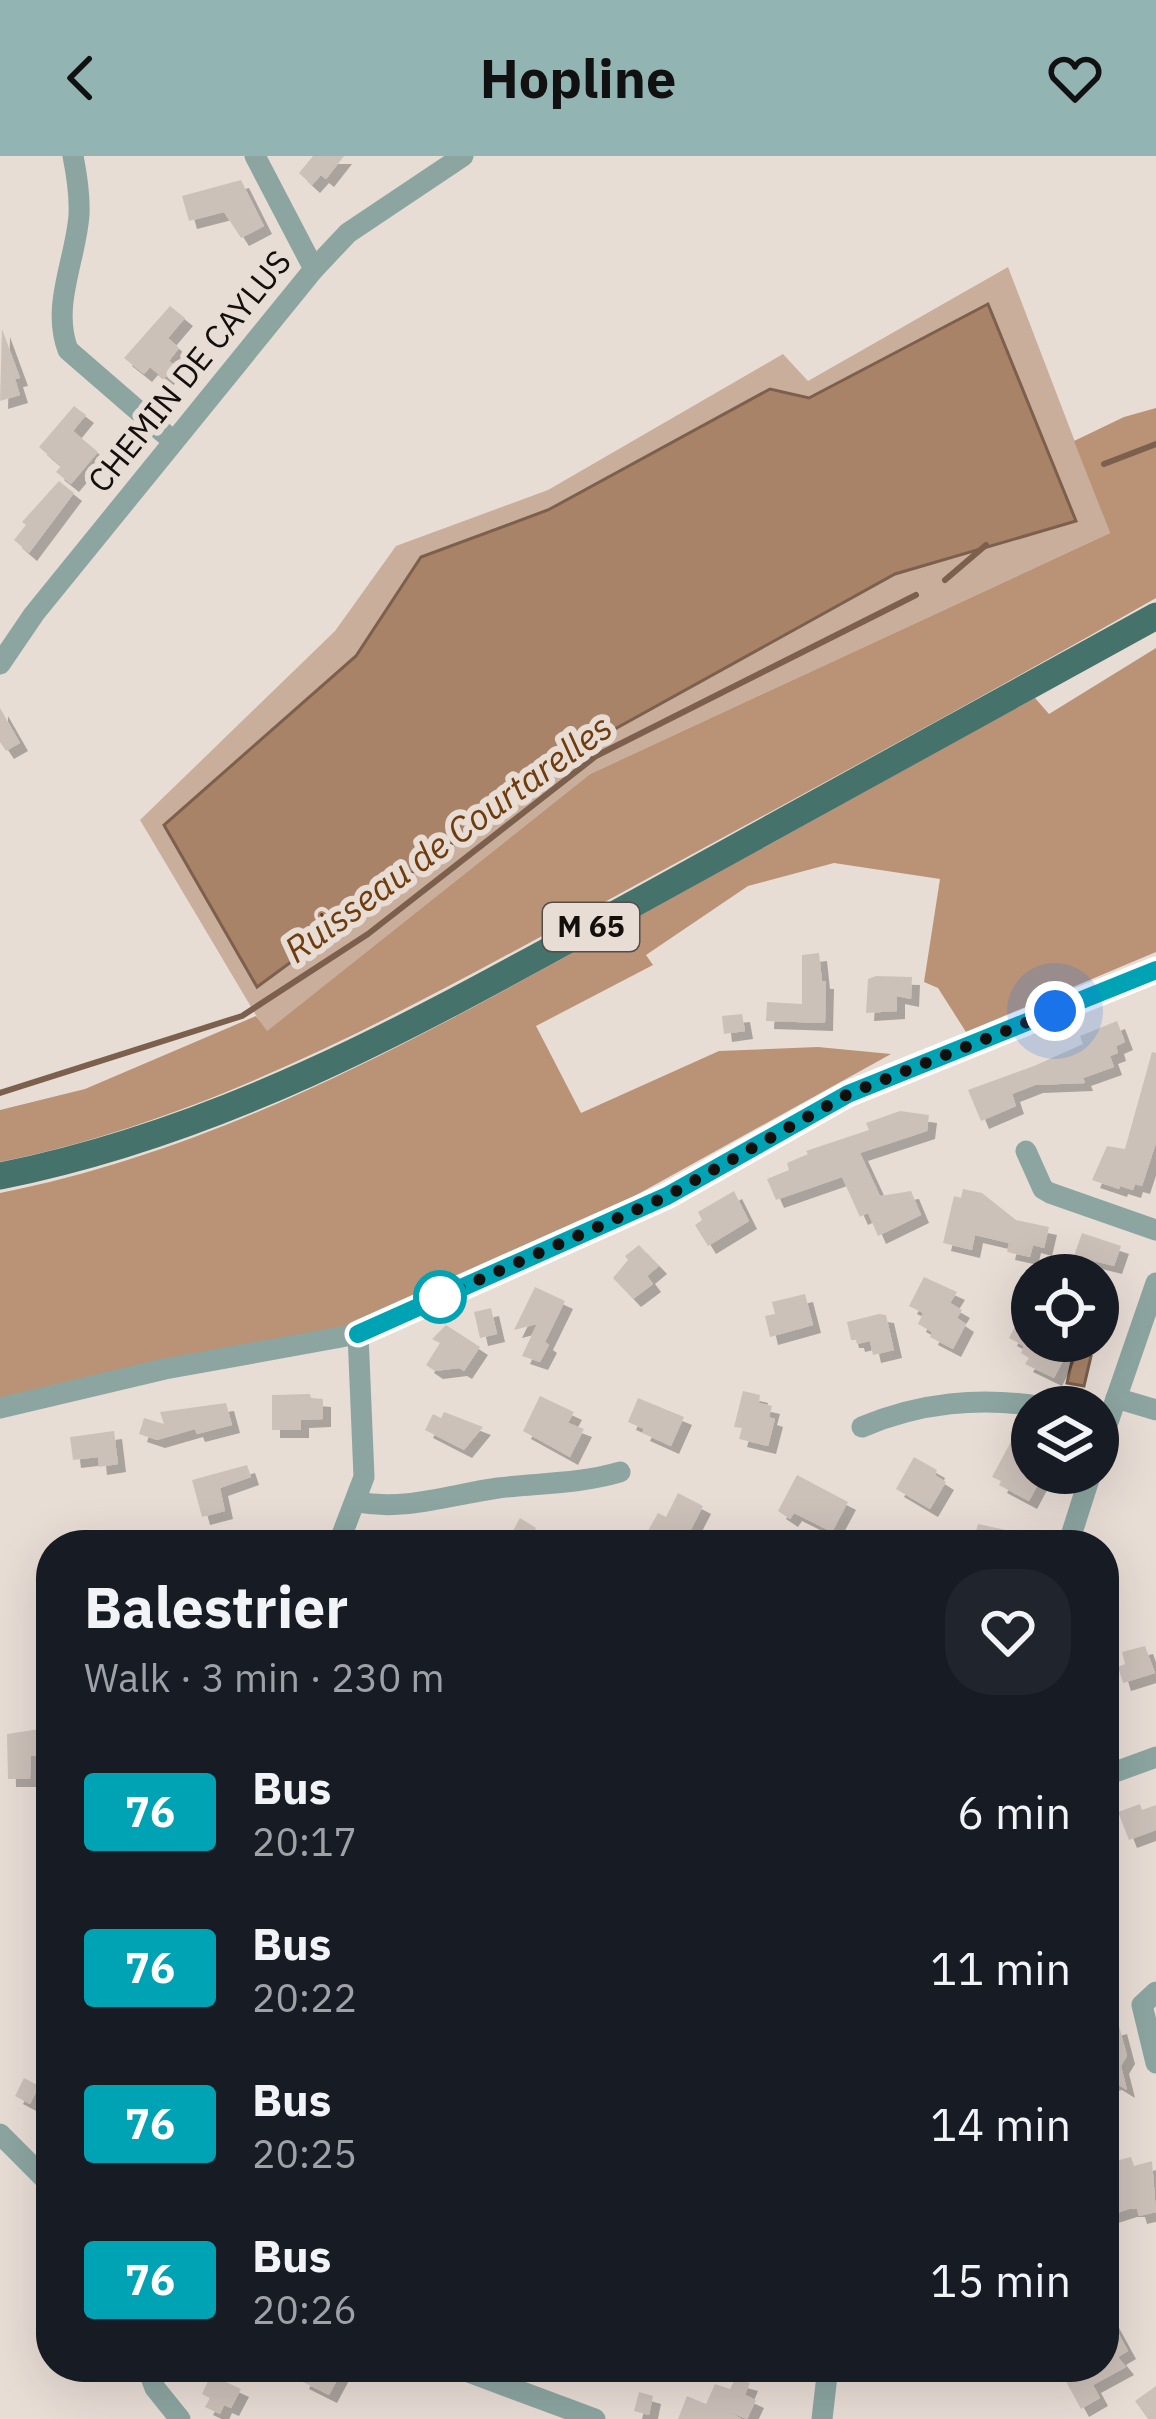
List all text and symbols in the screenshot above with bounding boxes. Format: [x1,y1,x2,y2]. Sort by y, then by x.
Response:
text: Hopline [480,43,676,113]
icon: back [48,45,114,111]
icon: heart [1042,45,1108,111]
street label: CHEMIN DE CAYLUS [78,241,300,501]
water label: Ruisseau de Courtarelles [275,703,621,972]
road number: M 65 [543,903,639,951]
your location [1025,981,1085,1041]
map controls [1011,1254,1119,1494]
button: locate [1011,1254,1119,1362]
unlabelled marker [415,1272,465,1322]
button: layers [1011,1386,1119,1494]
button: heart [945,1569,1071,1695]
text: Balestrier [84,1570,348,1644]
text: Walk · 3 min · 230 m [84,1652,445,1703]
text: Bus [252,1758,332,1816]
text: 6 min [957,1783,1071,1841]
text: 76 [125,1784,175,1839]
text: 20:17 [252,1816,357,1867]
text: Bus [252,1914,332,1972]
text: 11 min [930,1939,1071,1997]
text: 76 [125,1940,175,1995]
text: 20:22 [252,1972,357,2023]
text: Bus [252,2070,332,2128]
text: 14 min [930,2095,1071,2153]
text: 76 [125,2096,175,2151]
text: 20:25 [252,2128,357,2179]
text: Bus [252,2226,332,2284]
text: 15 min [930,2251,1071,2309]
text: 76 [125,2252,175,2307]
text: 20:26 [252,2284,357,2335]

